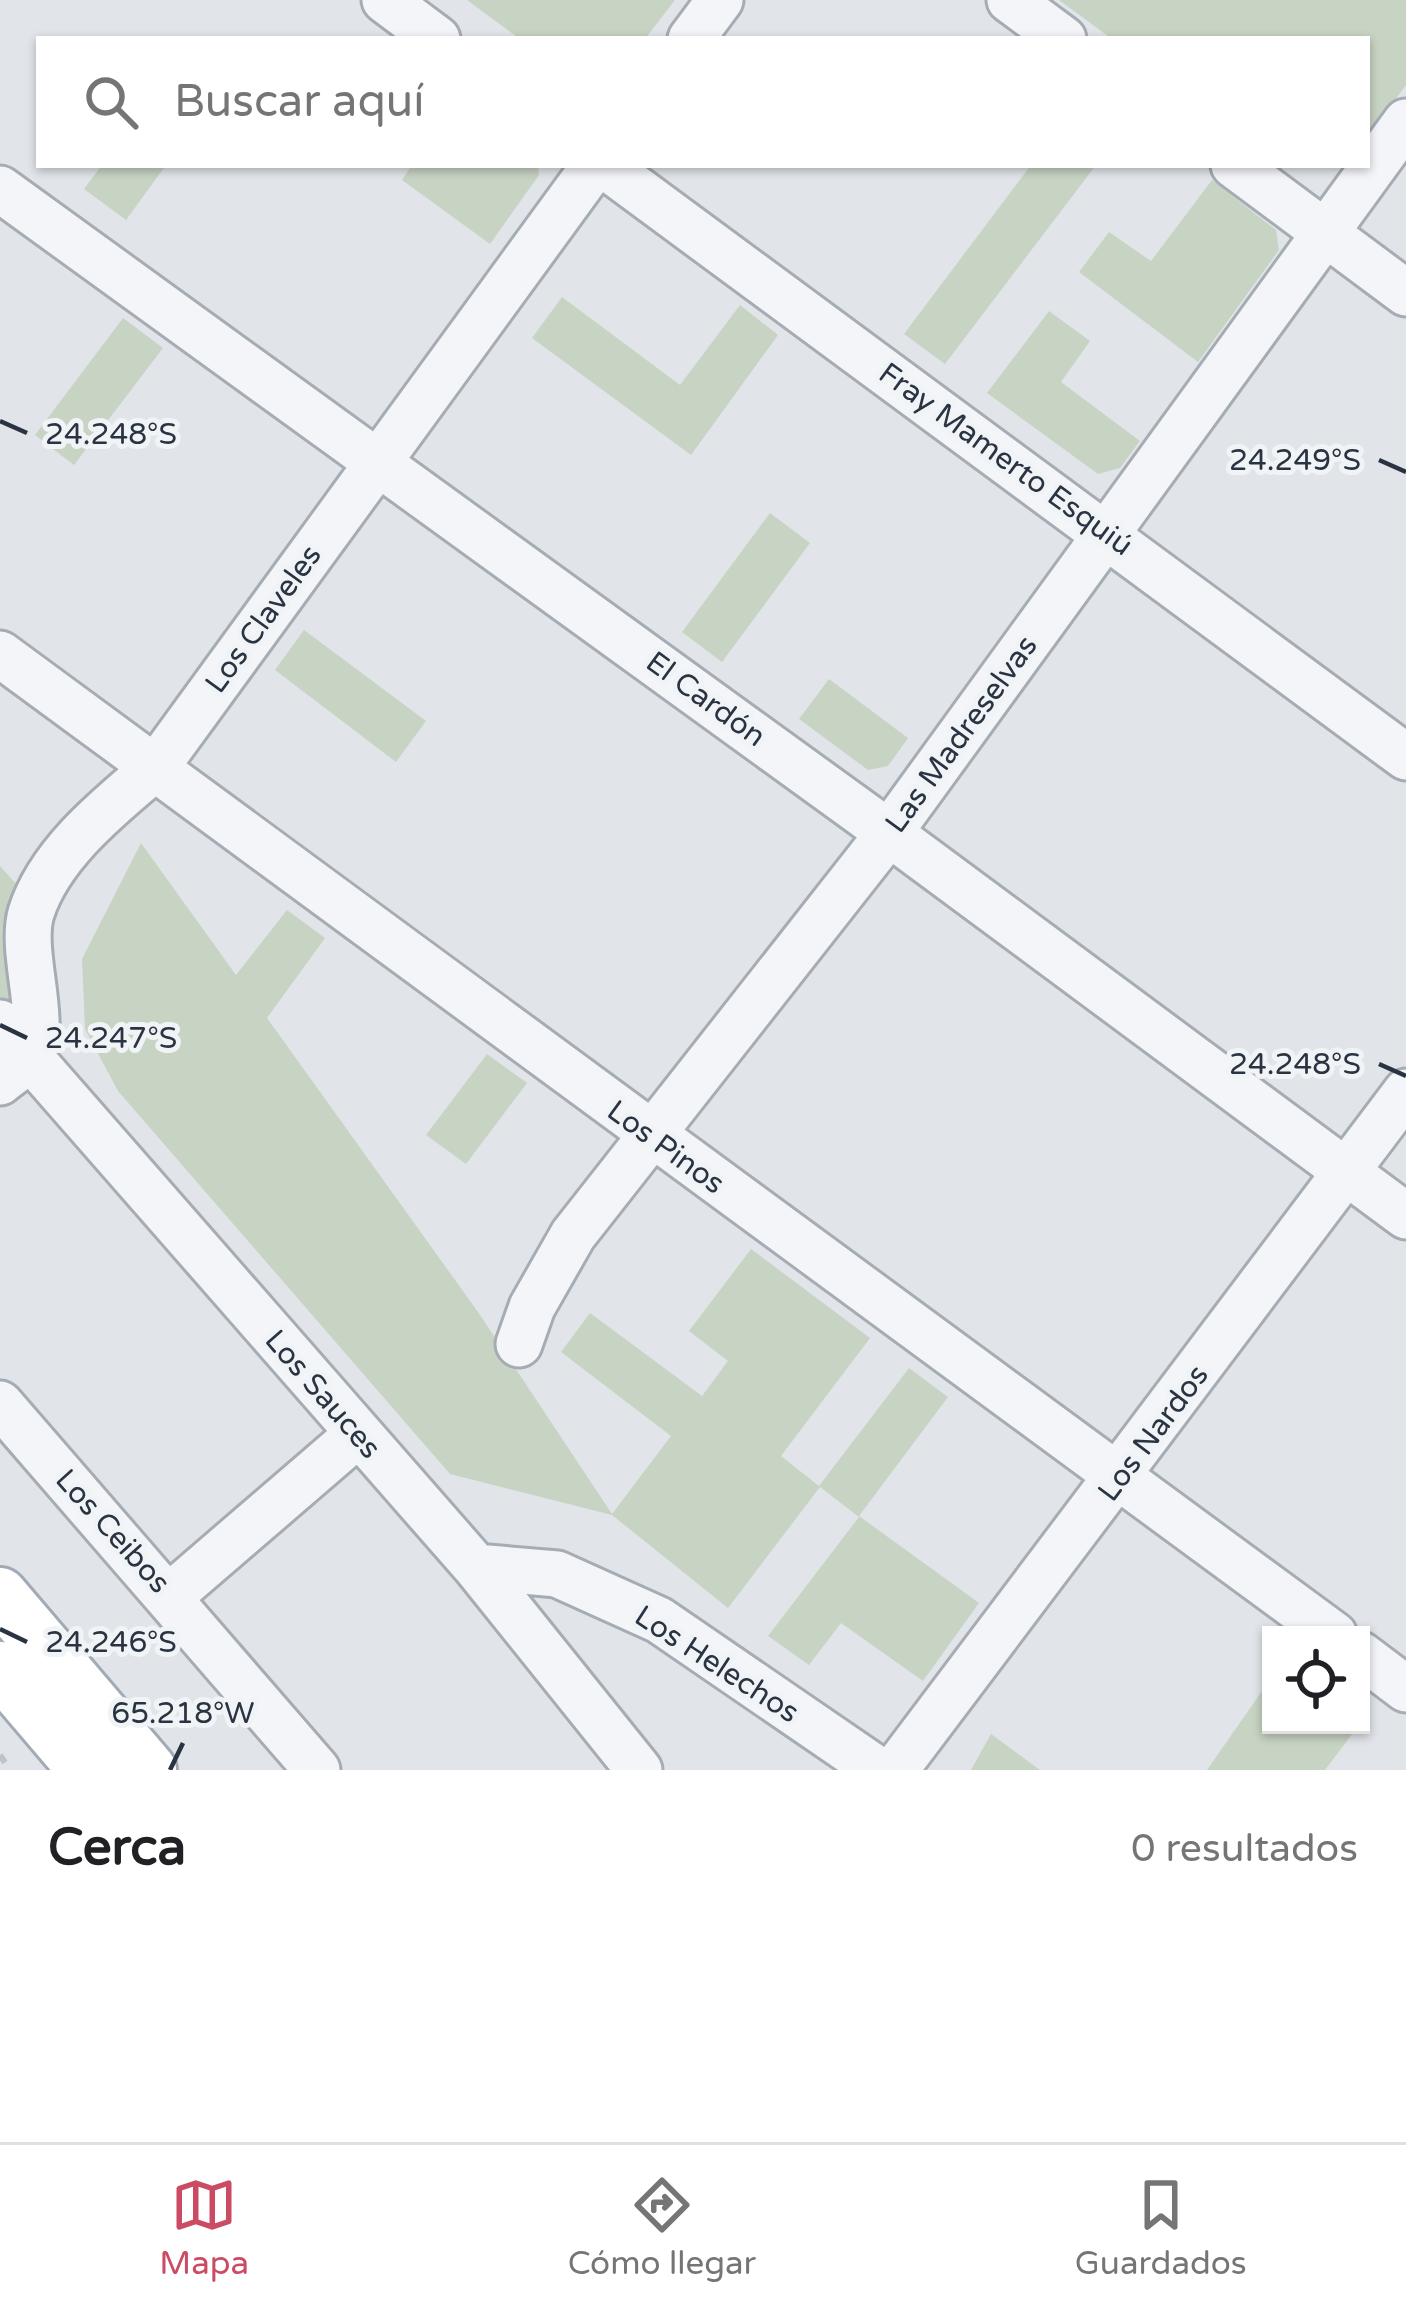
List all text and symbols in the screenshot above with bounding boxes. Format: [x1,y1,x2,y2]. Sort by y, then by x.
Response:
search box [36,36,1370,168]
icon: search [78,69,144,135]
text: Buscar aquí [174,75,424,129]
street label: Fray Mamerto Esquiú [872,355,1140,564]
text: 24.248°S [45,416,177,453]
text: 24.249°S [1229,442,1361,479]
street label: Los Claveles [197,538,330,701]
street label: Las Madreselvas [877,628,1045,840]
street label: El Cardón [639,644,773,755]
text: 24.247°S [45,1020,177,1057]
text: 24.248°S [1229,1046,1361,1083]
street label: Los Pinos [600,1092,732,1202]
street label: Los Sauces [257,1322,389,1466]
street label: Los Nardos [1090,1358,1217,1509]
street label: Los Ceibos [47,1462,178,1601]
street label: Los Helechos [628,1598,806,1731]
text: 24.246°S [45,1624,177,1661]
map controls [1262,1626,1370,1734]
button: locate [1262,1626,1370,1734]
text: 65.218°W [111,1695,255,1732]
text: Cerca [48,1817,186,1879]
text: 0 resultados [1131,1825,1358,1872]
tab: Mapa [159,2172,249,2283]
tab: Cómo llegar [568,2172,756,2283]
tab: Guardados [1075,2172,1247,2283]

